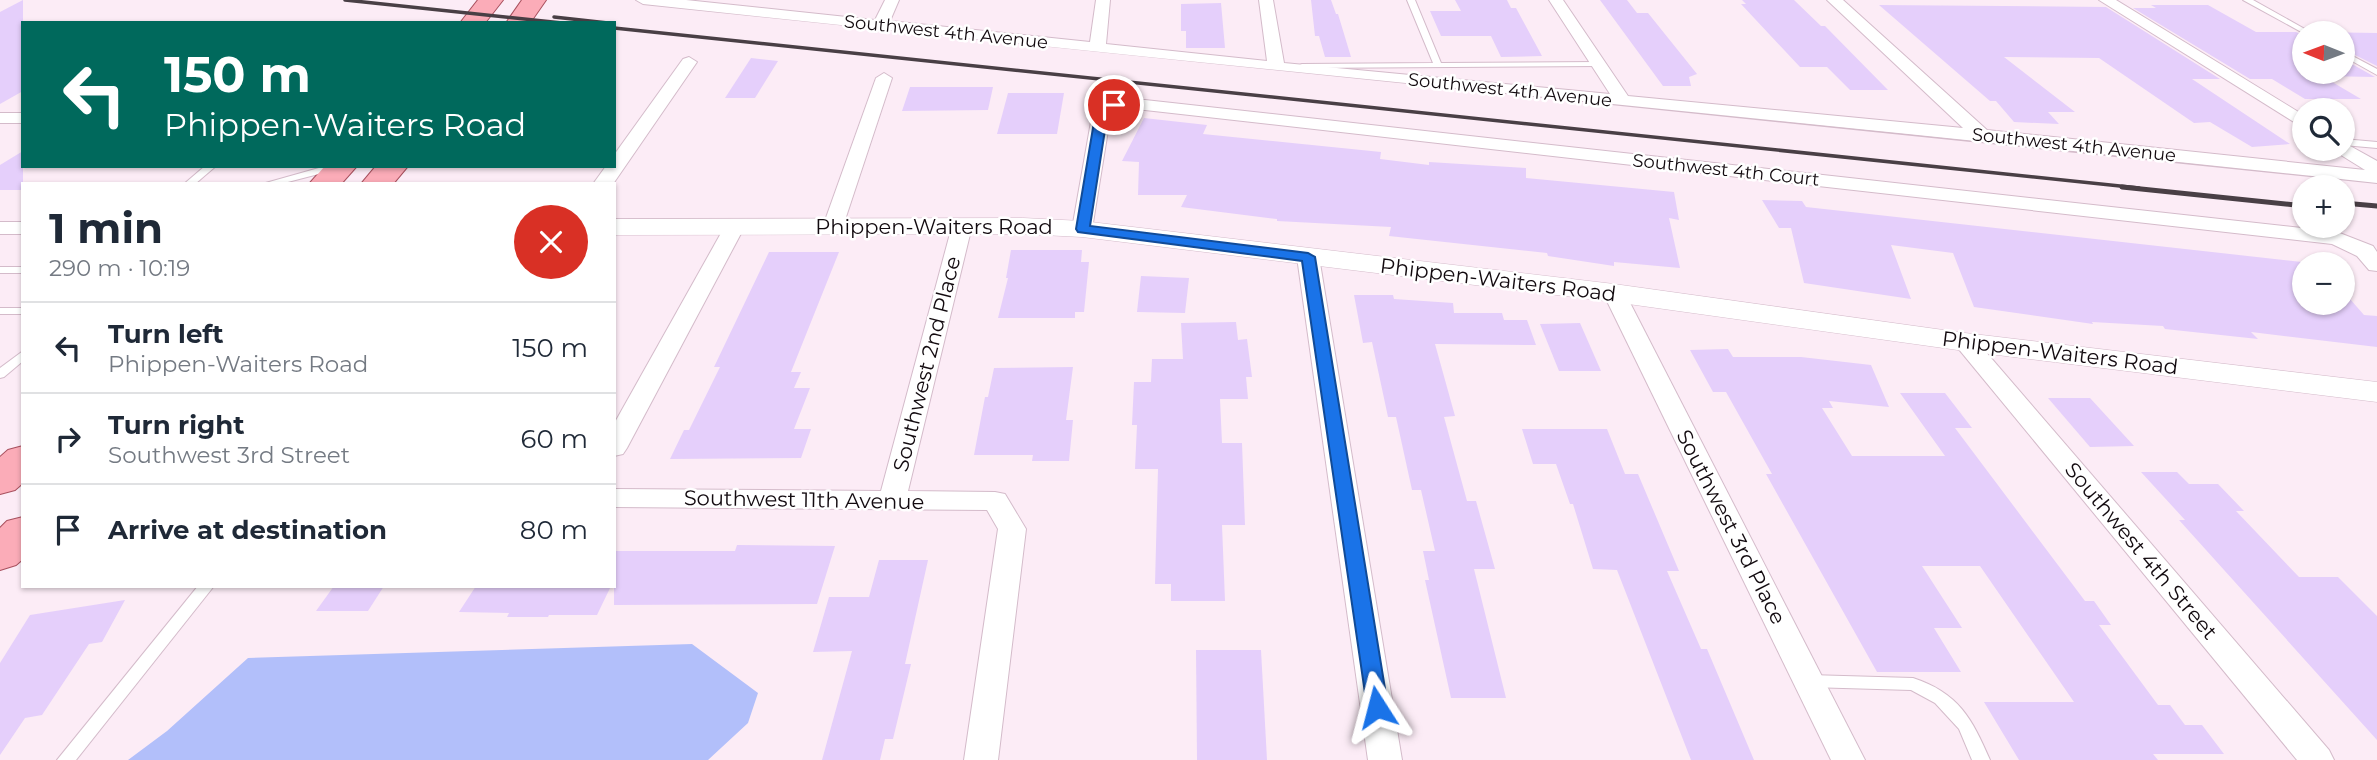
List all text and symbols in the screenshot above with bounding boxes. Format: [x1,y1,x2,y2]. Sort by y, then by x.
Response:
street label: Southwest 4th Avenue [843,10,1049,54]
north arrow [2292,21,2356,84]
map controls [2292,21,2355,315]
text: 150 m [164,45,311,104]
icon: left [49,49,140,140]
street label: Southwest 4th Avenue [1407,68,1613,112]
pin [1084,75,1144,135]
icon: arrive [1095,86,1133,124]
button: search [2292,98,2355,161]
text: Phippen-Waiters Road [164,105,526,144]
street label: Southwest 4th Avenue [1971,123,2177,167]
street label: Southwest 4th Court [1632,149,1820,191]
button: + [2292,175,2355,238]
text: 1 min [49,202,163,254]
button: close [514,205,588,279]
street label: Phippen-Waiters Road [815,214,1053,239]
button: − [2292,252,2355,315]
street label: Phippen-Waiters Road [1379,253,1618,306]
text: 290 m · 10:19 [49,254,190,282]
street label: Southwest 2nd Place [888,254,965,474]
text: Turn left [108,318,224,350]
street label: Phippen-Waiters Road [1941,326,2180,379]
icon: left [49,329,87,367]
text: 150 m [512,332,588,364]
text: Phippen-Waiters Road [108,350,368,378]
text: Turn right [108,409,244,441]
icon: right [49,420,87,458]
text: 60 m [521,423,588,455]
street label: Southwest 3rd Place [1672,425,1791,628]
text: Southwest 3rd Street [108,441,350,469]
street label: Southwest 4th Street [2060,457,2223,644]
street label: Southwest 11th Avenue [684,485,924,514]
icon: arrive [49,511,87,549]
text: Arrive at destination [108,514,387,546]
text: 80 m [520,514,588,546]
position arrow [1340,670,1414,744]

